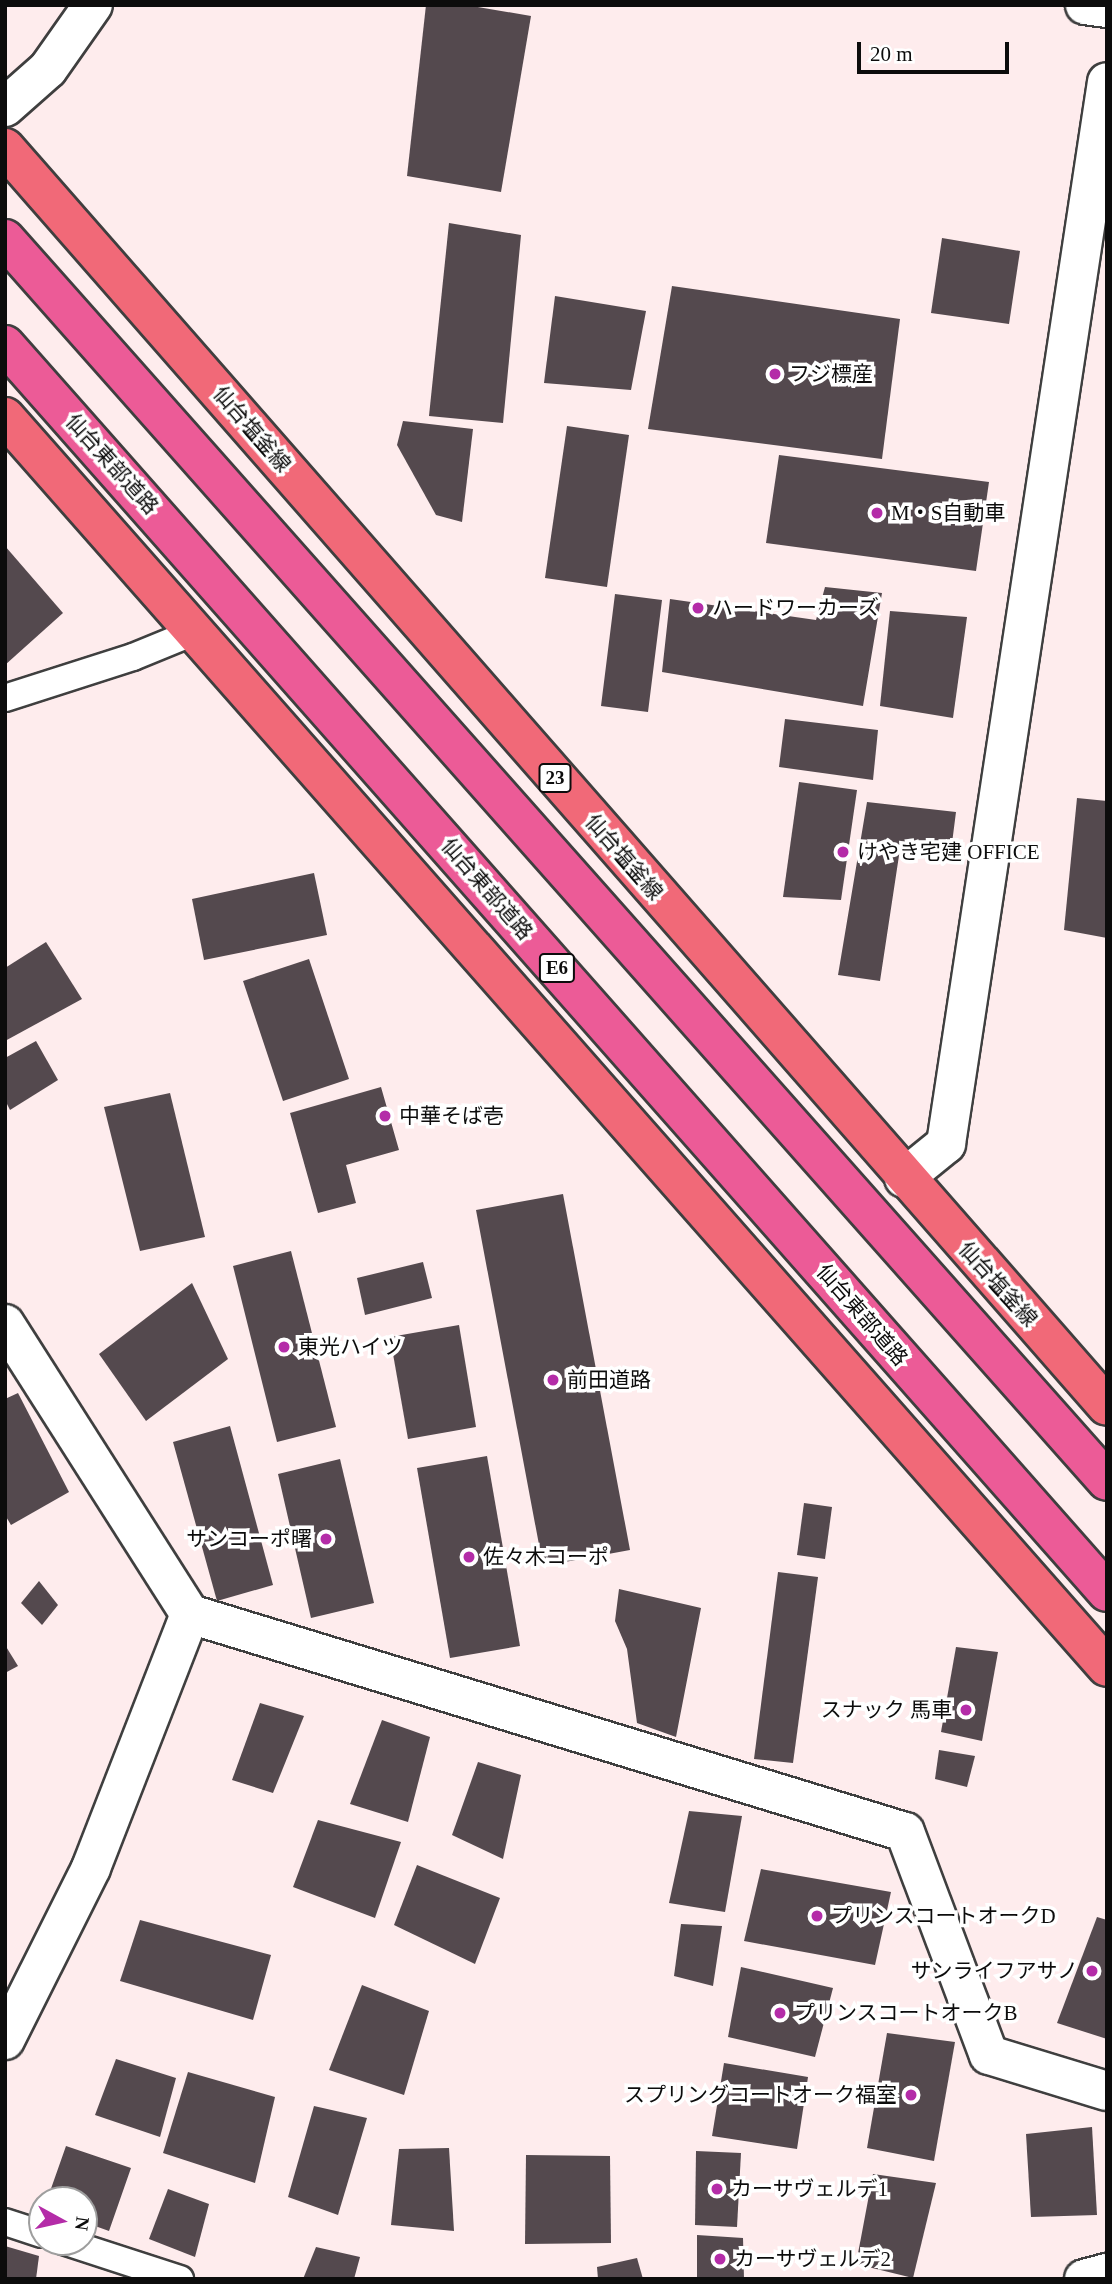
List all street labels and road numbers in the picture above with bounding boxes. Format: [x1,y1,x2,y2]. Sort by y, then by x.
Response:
street label: 仙台塩釜線 [208,381,296,477]
street label: 仙台東部道路 [60,409,164,519]
road number: 23 [538,762,572,793]
street label: 仙台塩釜線 [580,809,668,905]
street label: 仙台東部道路 [436,833,538,945]
road number: E6 [538,952,576,984]
street label: 仙台塩釜線 [954,1237,1042,1331]
street label: 仙台東部道路 [811,1259,913,1371]

